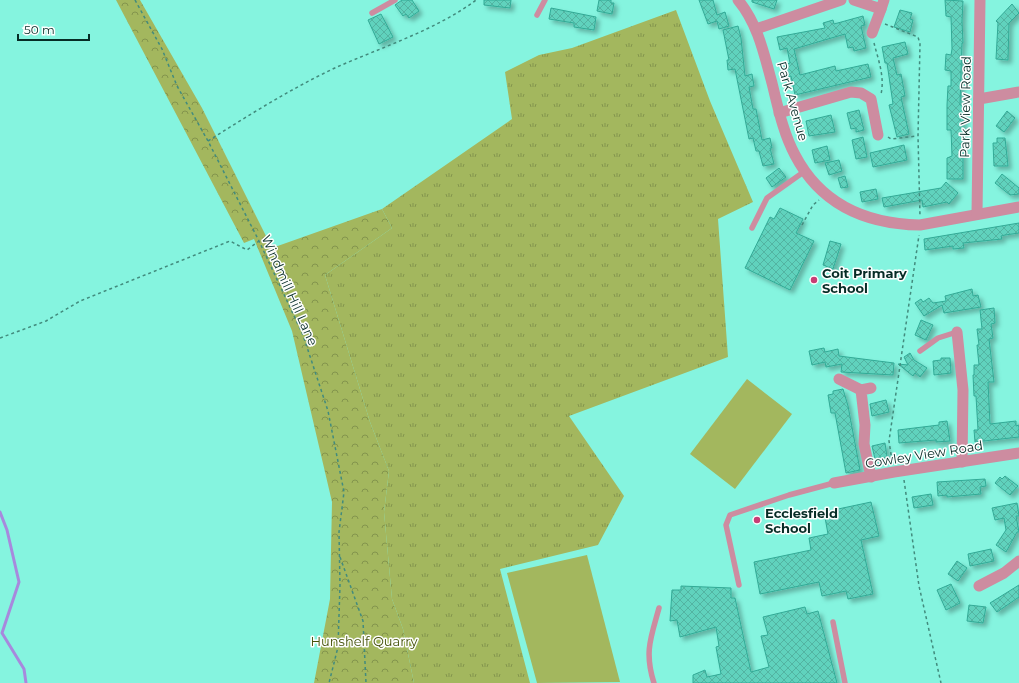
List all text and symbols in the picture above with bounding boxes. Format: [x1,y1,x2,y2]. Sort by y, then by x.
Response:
scale bar [18,16,89,42]
text: 50 m [24,22,55,37]
street label: Park View Road [956,56,974,158]
street label: Park Avenue [774,59,812,143]
street label: Windmill Hill Lane [258,232,322,348]
place label: Coit Primary School [822,265,907,296]
marker: Coit Primary School [809,275,819,285]
street label: Cowley View Road [864,437,984,471]
place label: Ecclesfield School [765,505,838,536]
marker: Ecclesfield School [752,515,762,525]
park label: Hunshelf Quarry [311,633,418,649]

